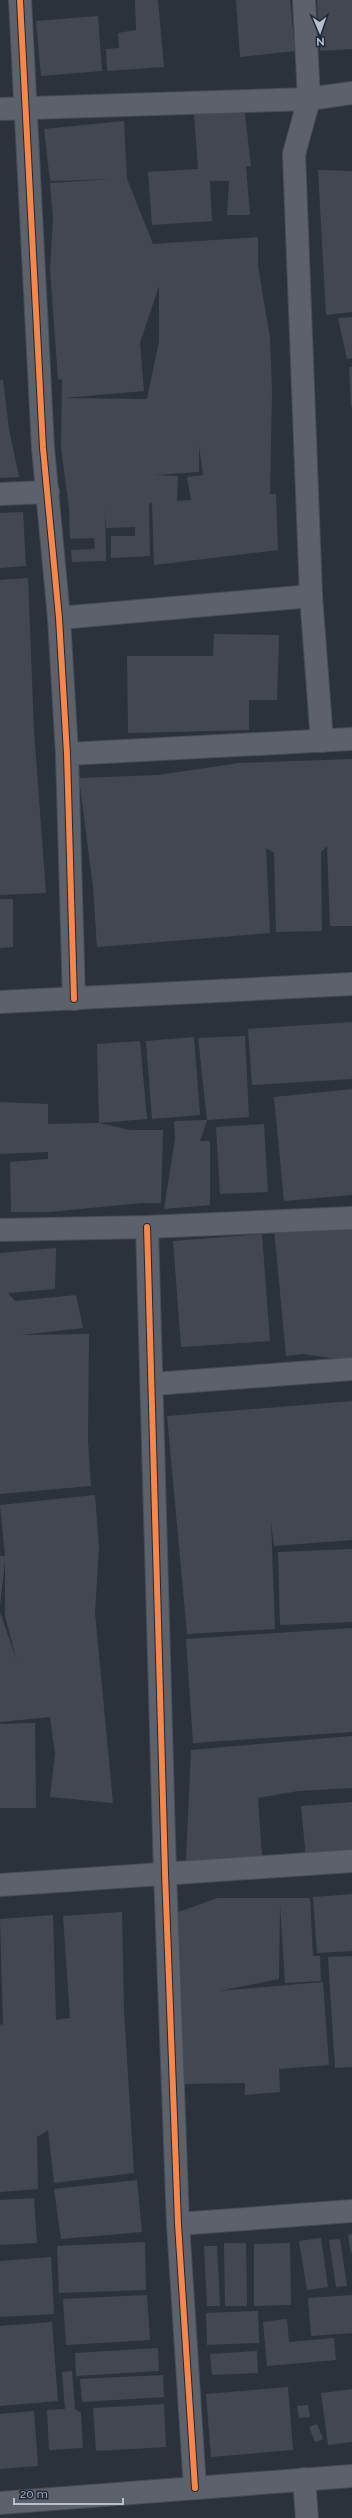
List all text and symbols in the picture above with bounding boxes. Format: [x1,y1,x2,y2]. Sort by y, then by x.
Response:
north arrow [300,12,340,52]
text: N [316,35,325,48]
scale bar [14,2480,123,2506]
text: 20 m [20,2487,48,2501]

